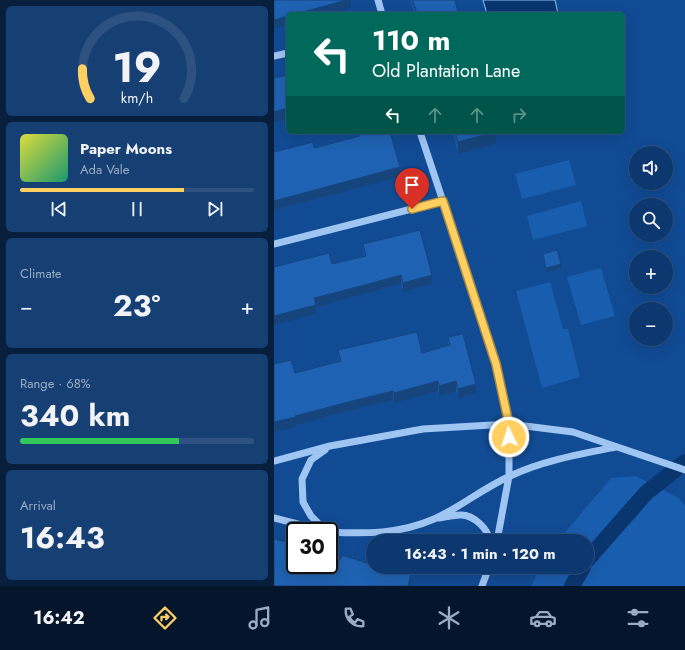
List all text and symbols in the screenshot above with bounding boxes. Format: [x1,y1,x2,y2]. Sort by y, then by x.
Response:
text: 110 m [372,20,450,61]
icon: left [306,28,358,80]
text: 19 [113,37,161,98]
text: Old Plantation Lane [372,58,520,84]
text: km/h [121,88,153,108]
icon: left [382,104,404,126]
icon: ahead [424,104,446,126]
icon: ahead [466,104,488,126]
icon: right [508,104,530,126]
text: Paper Moons [80,138,172,160]
map controls [629,146,673,346]
button: sound [629,146,673,190]
text: Ada Vale [80,160,129,179]
pin [395,168,429,209]
icon: arrive [401,174,423,196]
icon: previous [48,198,70,220]
icon: pause [126,198,148,220]
icon: next [204,198,226,220]
button: search [629,198,673,242]
button: + [629,250,673,294]
text: Climate [20,264,61,283]
text: 23° [113,284,160,327]
text: − [20,290,33,322]
text: + [240,290,254,322]
button: − [629,302,673,346]
text: Range · 68% [20,374,91,393]
text: 340 km [20,394,130,437]
position arrow [488,416,530,458]
text: Arrival [20,496,56,515]
text: 16:43 [20,516,105,559]
speed limit sign: 30 [286,522,338,574]
text: 16:43 · 1 min · 120 m [404,543,556,565]
icon: directions [151,604,179,632]
icon: music [246,604,274,632]
icon: phone [340,604,368,632]
icon: climate [435,604,463,632]
icon: car [529,604,557,632]
icon: filters [624,604,652,632]
text: 16:42 [33,605,85,631]

